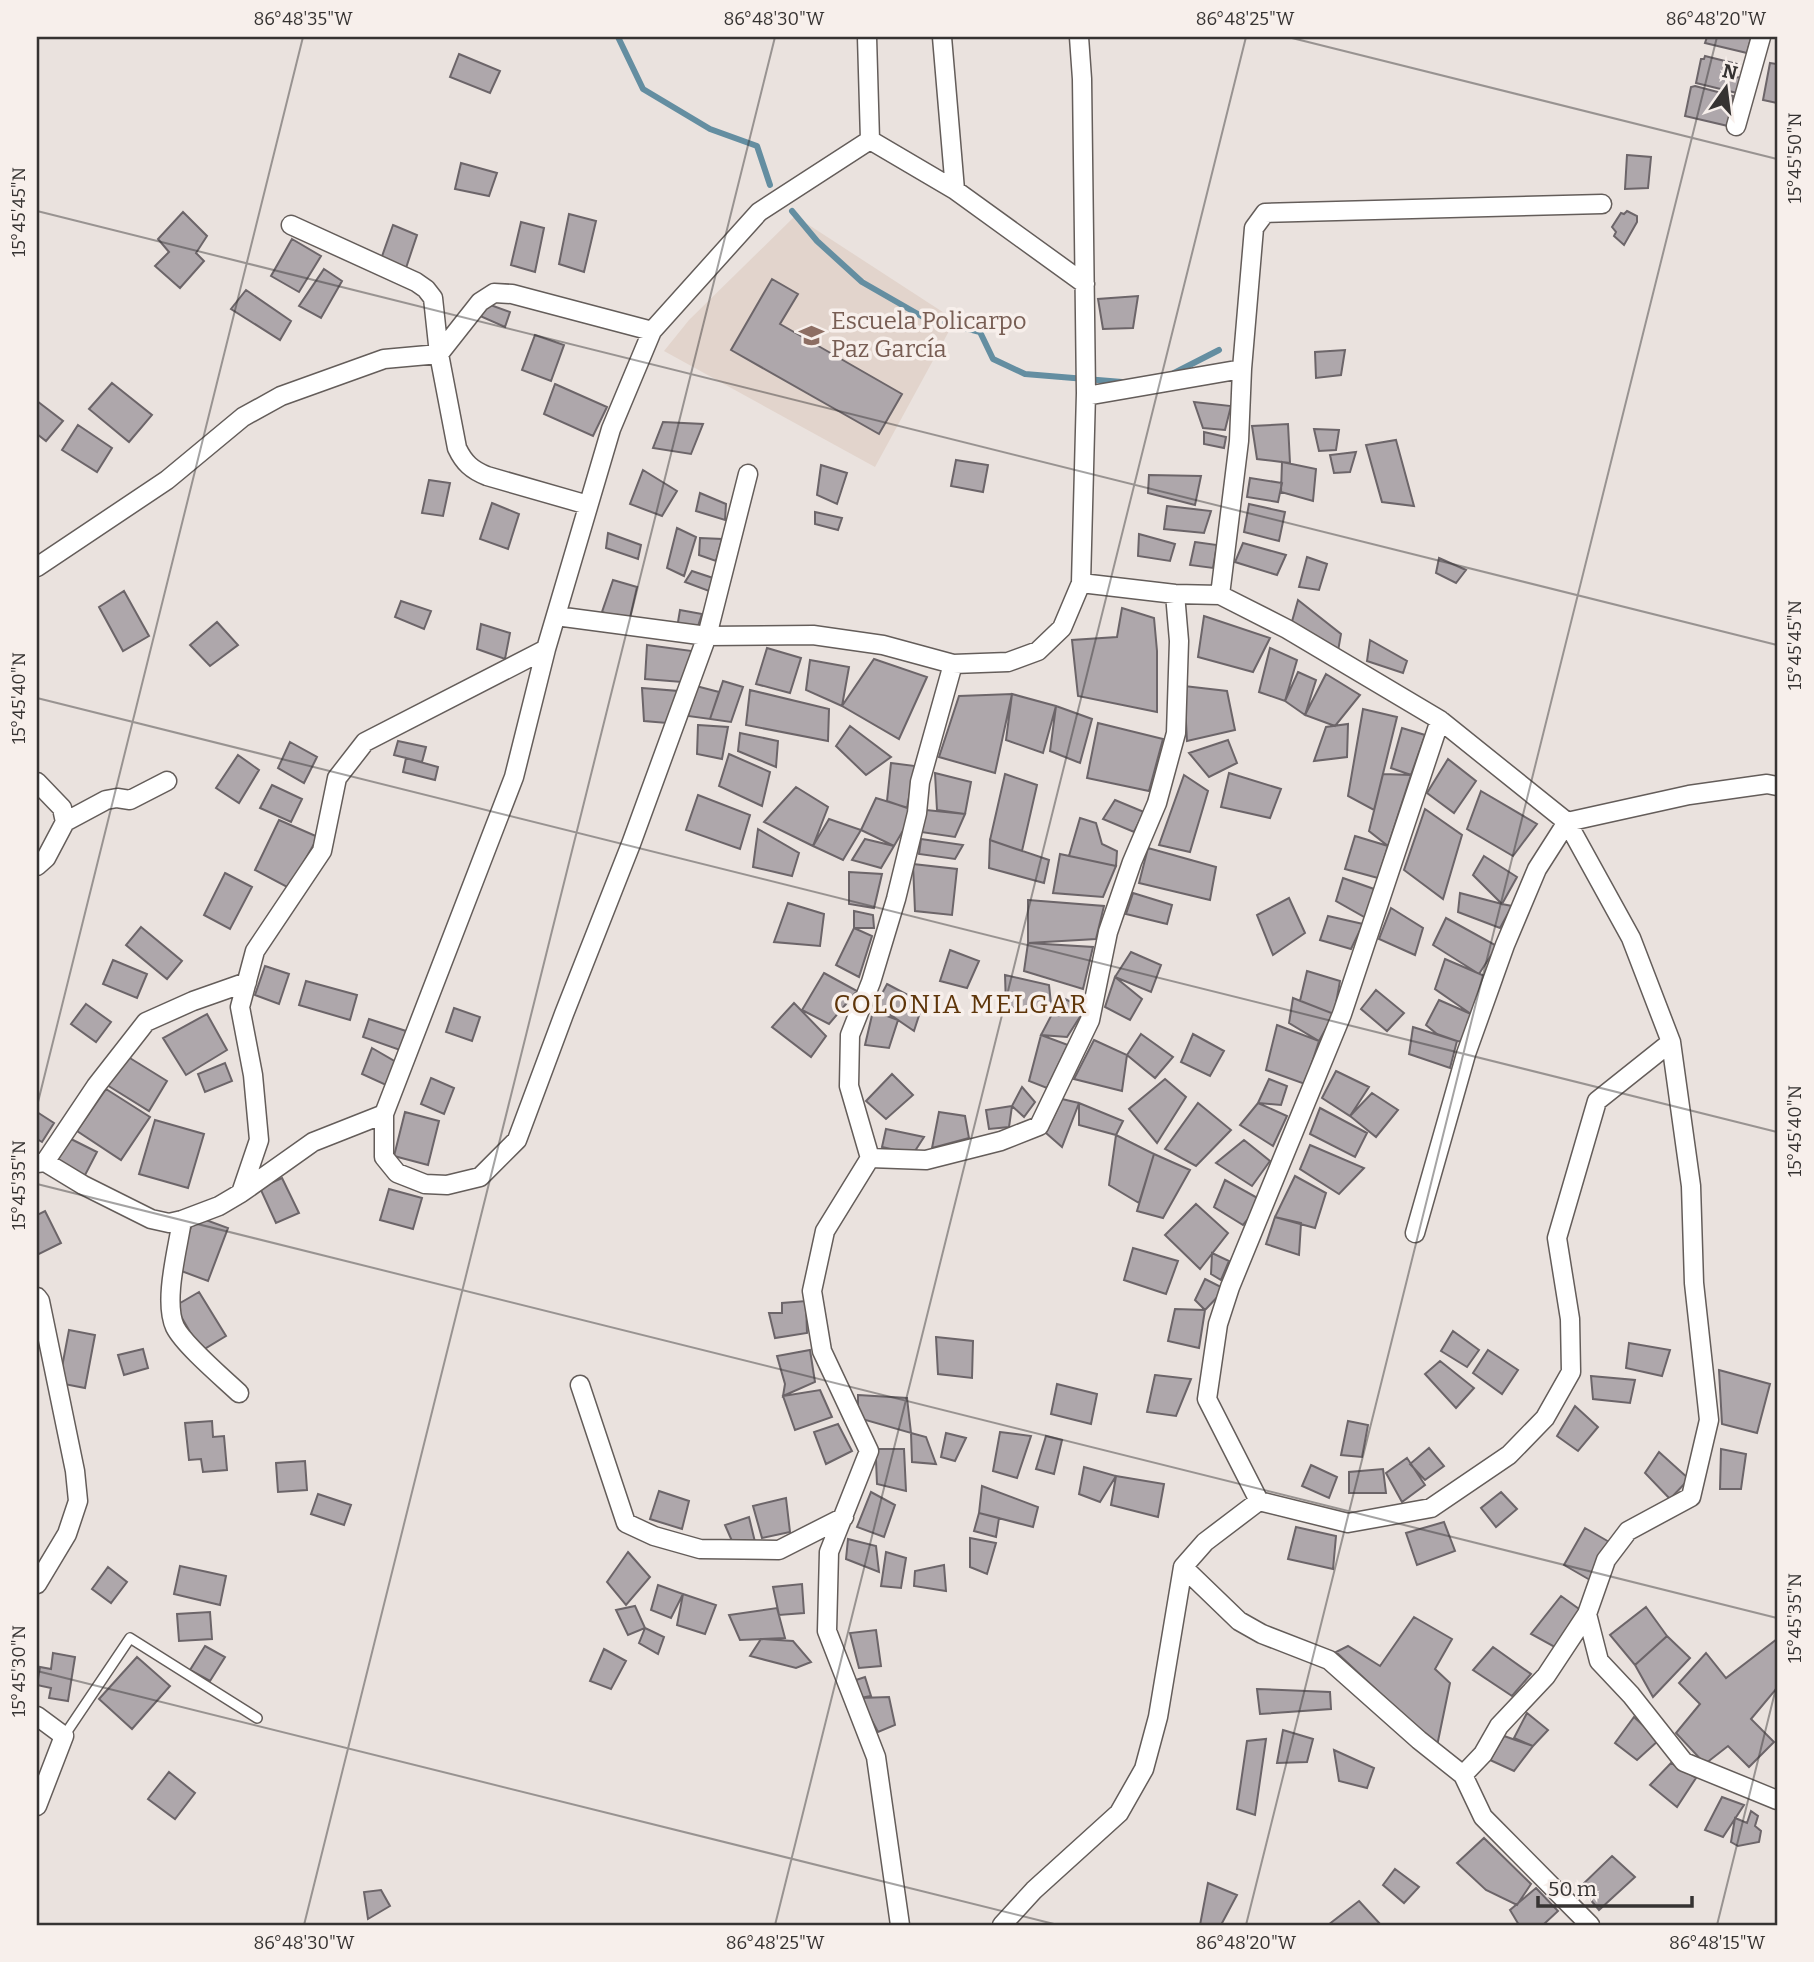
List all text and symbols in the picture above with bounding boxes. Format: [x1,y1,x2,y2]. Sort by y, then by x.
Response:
text: 86°48'35"W [253,8,353,30]
text: 86°48'30"W [723,8,825,30]
text: 86°48'25"W [1196,8,1295,30]
text: 86°48'20"W [1666,8,1767,30]
north arrow [1692,52,1762,122]
text: N [1720,59,1740,85]
text: 15°45'50"N [1784,112,1806,204]
text: 15°45'45"N [8,167,30,257]
place label: Escuela Policarpo Paz García [831,307,1027,363]
school or university icon: Escuela Policarpo Paz García [797,321,825,349]
text: 15°45'45"N [1784,600,1806,690]
text: 15°45'40"N [8,652,30,744]
district label: COLONIA MELGAR [833,989,1089,1020]
text: 15°45'40"N [1784,1085,1806,1177]
text: 15°45'35"N [8,1140,30,1230]
text: 15°45'35"N [1784,1573,1806,1663]
text: 15°45'30"N [8,1625,30,1717]
scale bar [1538,1864,1692,1908]
text: 50 m [1548,1876,1597,1902]
text: 86°48'30"W [253,1932,355,1954]
text: 86°48'25"W [726,1932,825,1954]
text: 86°48'20"W [1196,1932,1297,1954]
text: 86°48'15"W [1669,1932,1766,1954]

